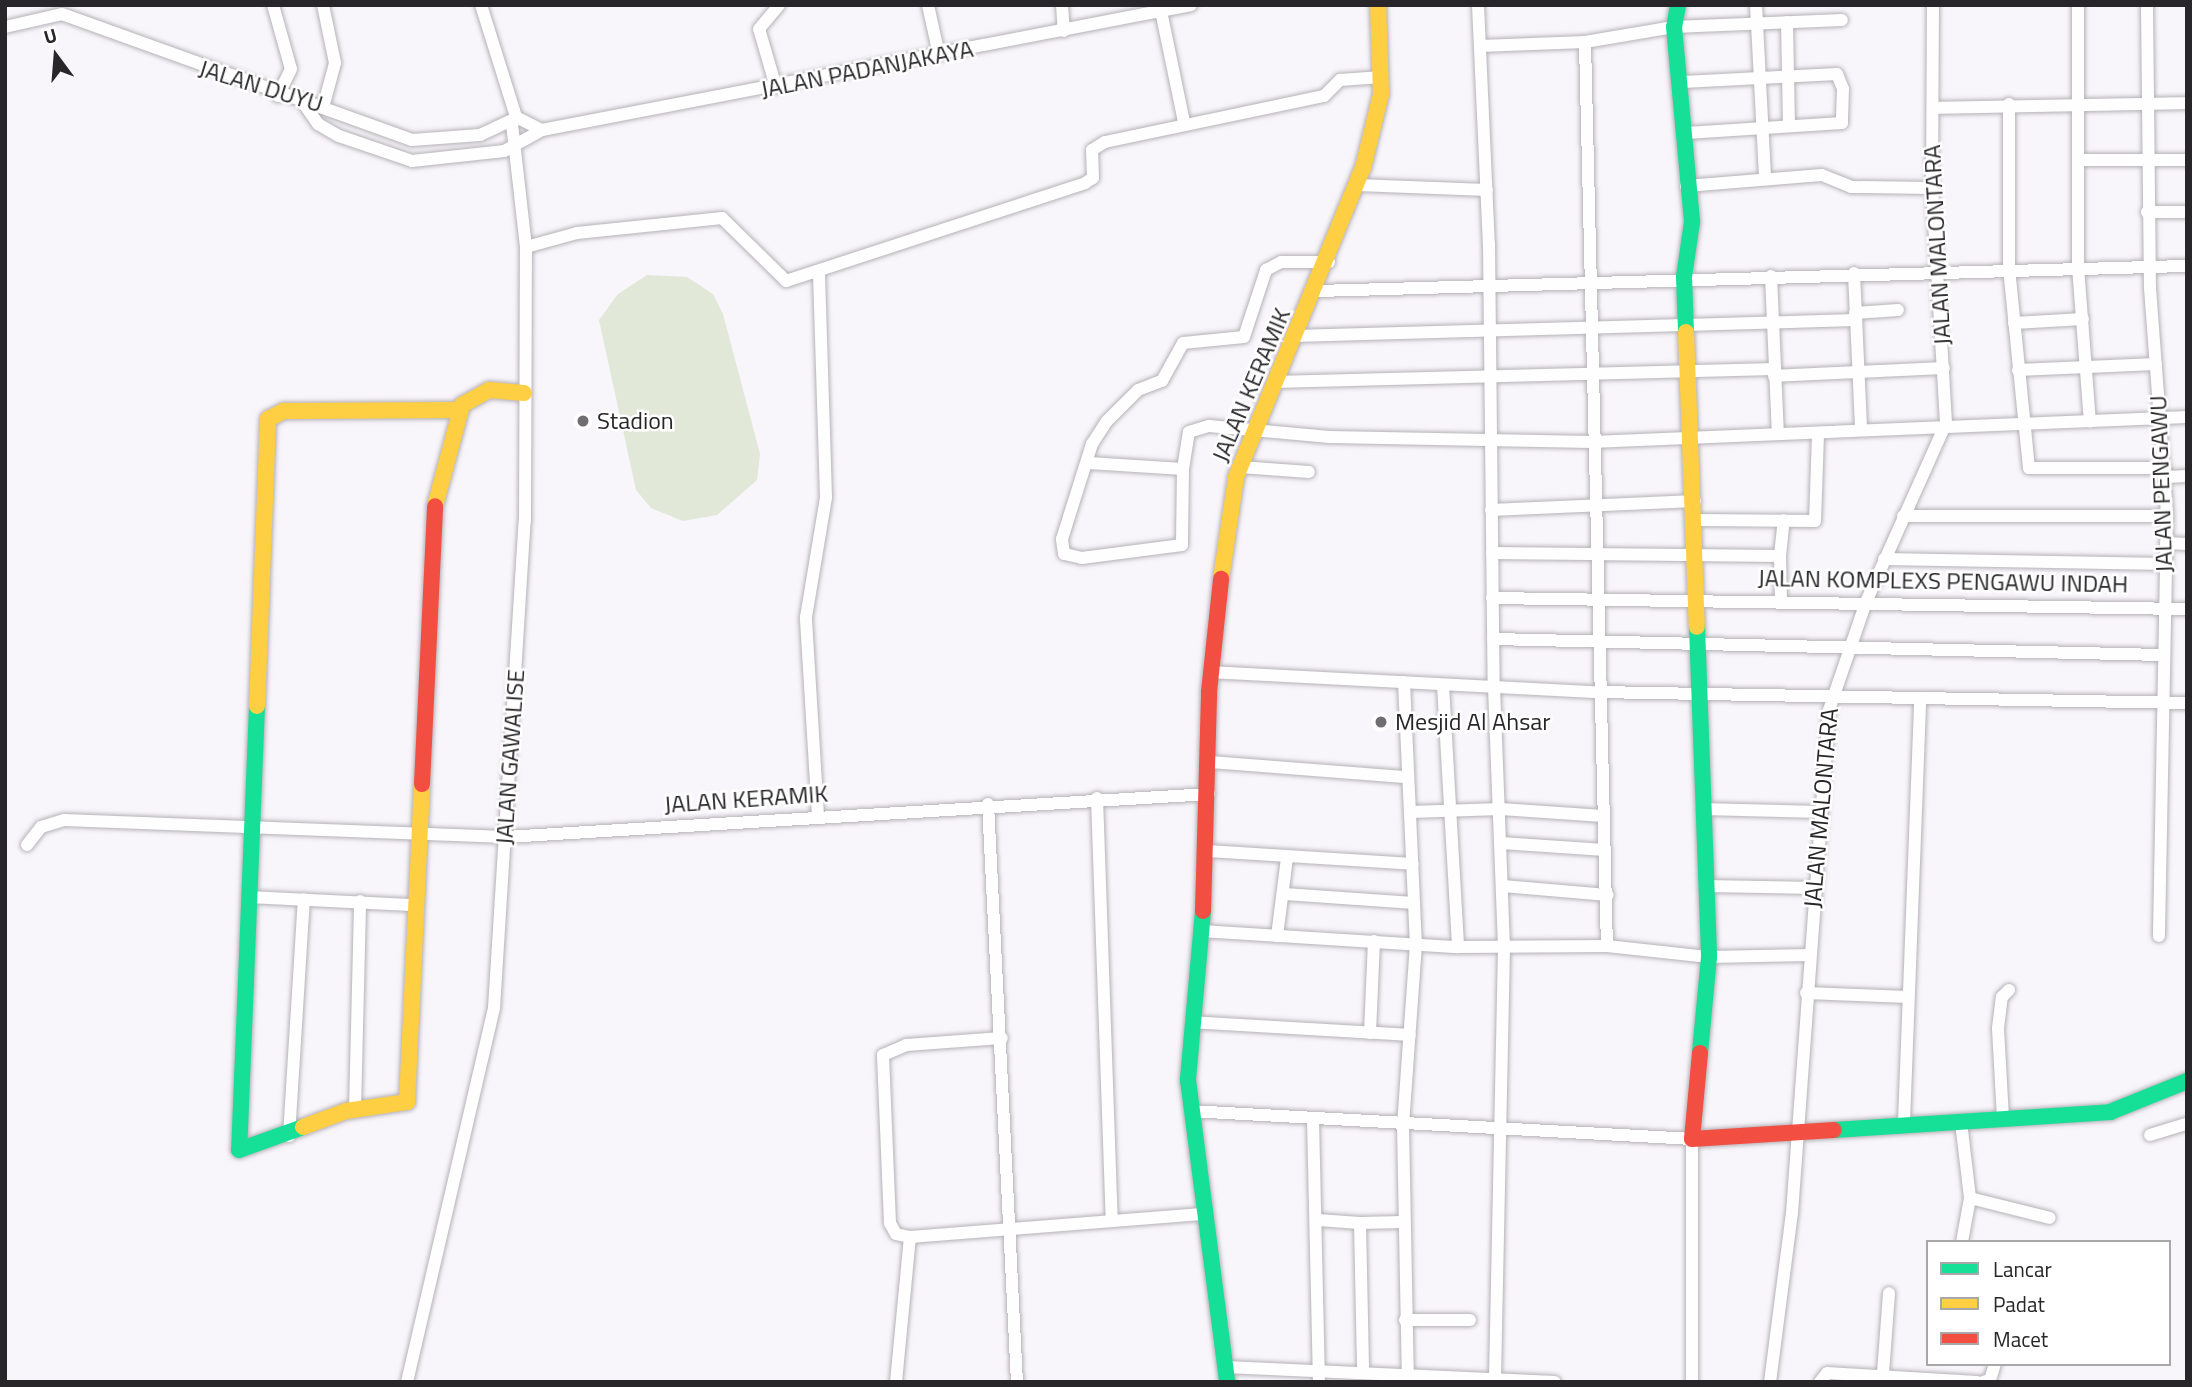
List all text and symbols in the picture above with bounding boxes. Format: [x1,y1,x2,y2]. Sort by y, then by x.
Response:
text: U [40,20,60,51]
north arrow [21,21,91,91]
street label: JALAN PADANJAKAYA [758,34,976,104]
street label: JALAN DUYU [196,54,326,118]
street label: JALAN MALONTARA [1917,144,1957,346]
street label: JALAN KERAMIK [1206,304,1296,466]
street label: JALAN PENGAWU [2144,395,2178,573]
place label: Stadion [597,407,674,435]
marker: Stadion [575,413,591,429]
street label: JALAN KOMPLEXS PENGAWU INDAH [1758,563,2128,599]
street label: JALAN GAWALISE [490,668,530,846]
street label: JALAN MALONTARA [1798,707,1844,909]
place label: Mesjid Al Ahsar [1395,708,1551,736]
marker: Mesjid Al Ahsar [1373,714,1389,730]
street label: JALAN KERAMIK [663,779,829,819]
legend [1926,1240,2171,1366]
text: Lancar [1993,1253,2052,1285]
text: Padat [1993,1288,2045,1320]
text: Macet [1993,1323,2048,1355]

